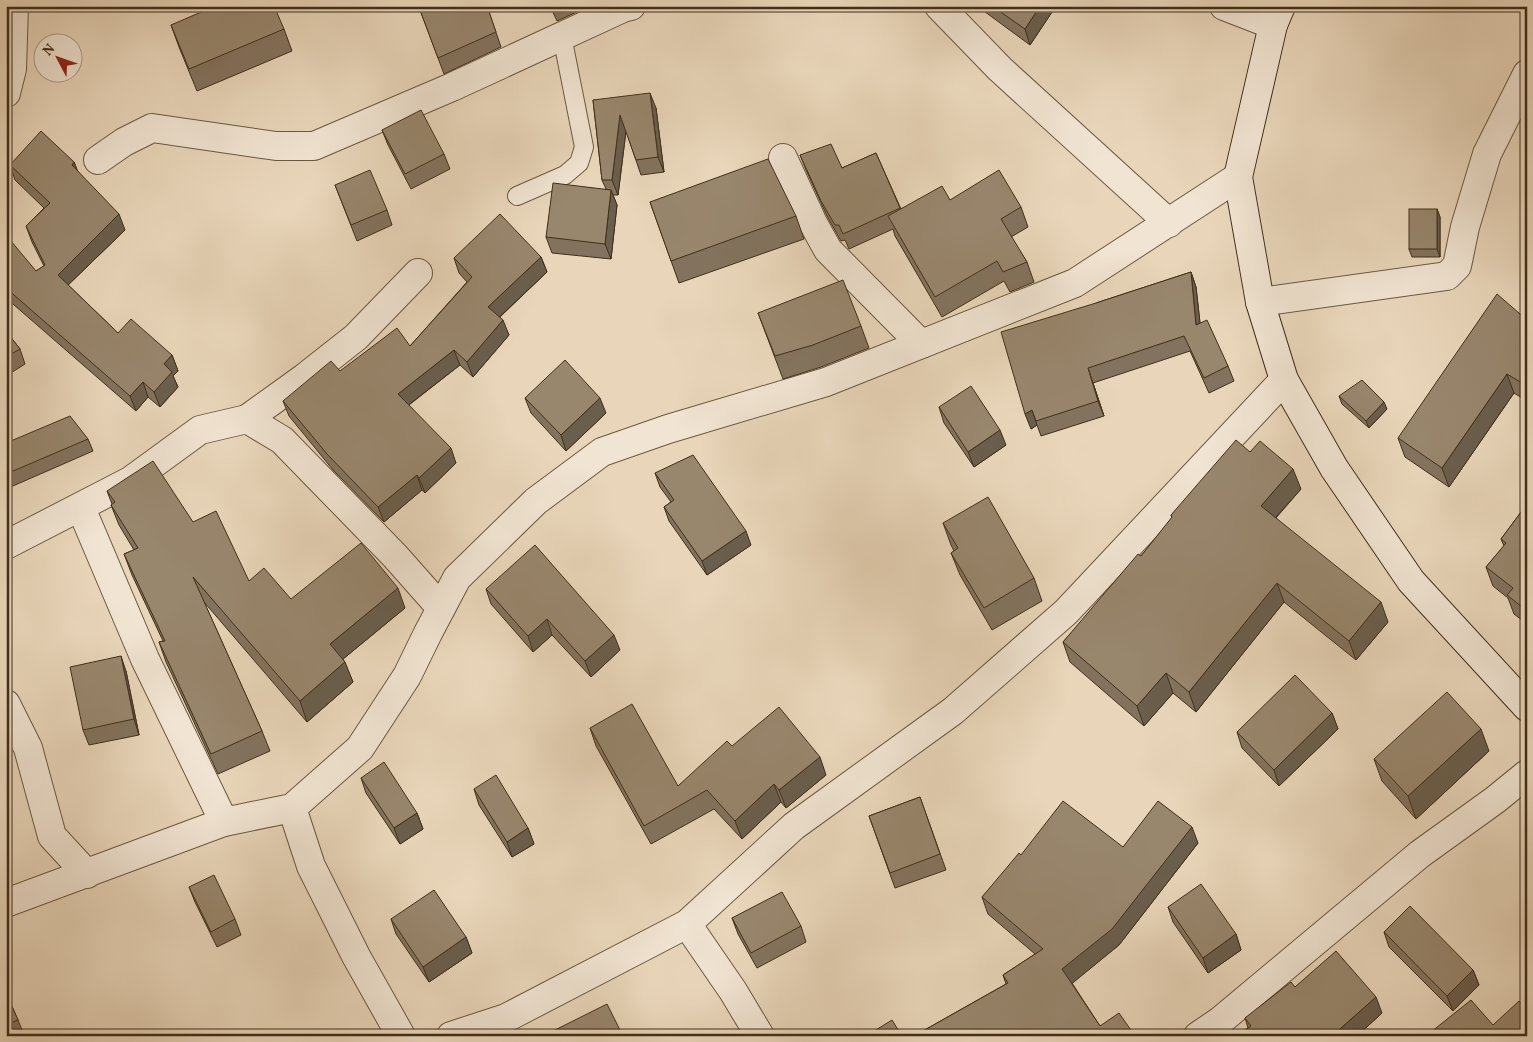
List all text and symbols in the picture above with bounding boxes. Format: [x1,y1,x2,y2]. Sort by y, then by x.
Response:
north arrow [32,32,82,82]
text: N [39,40,60,61]

